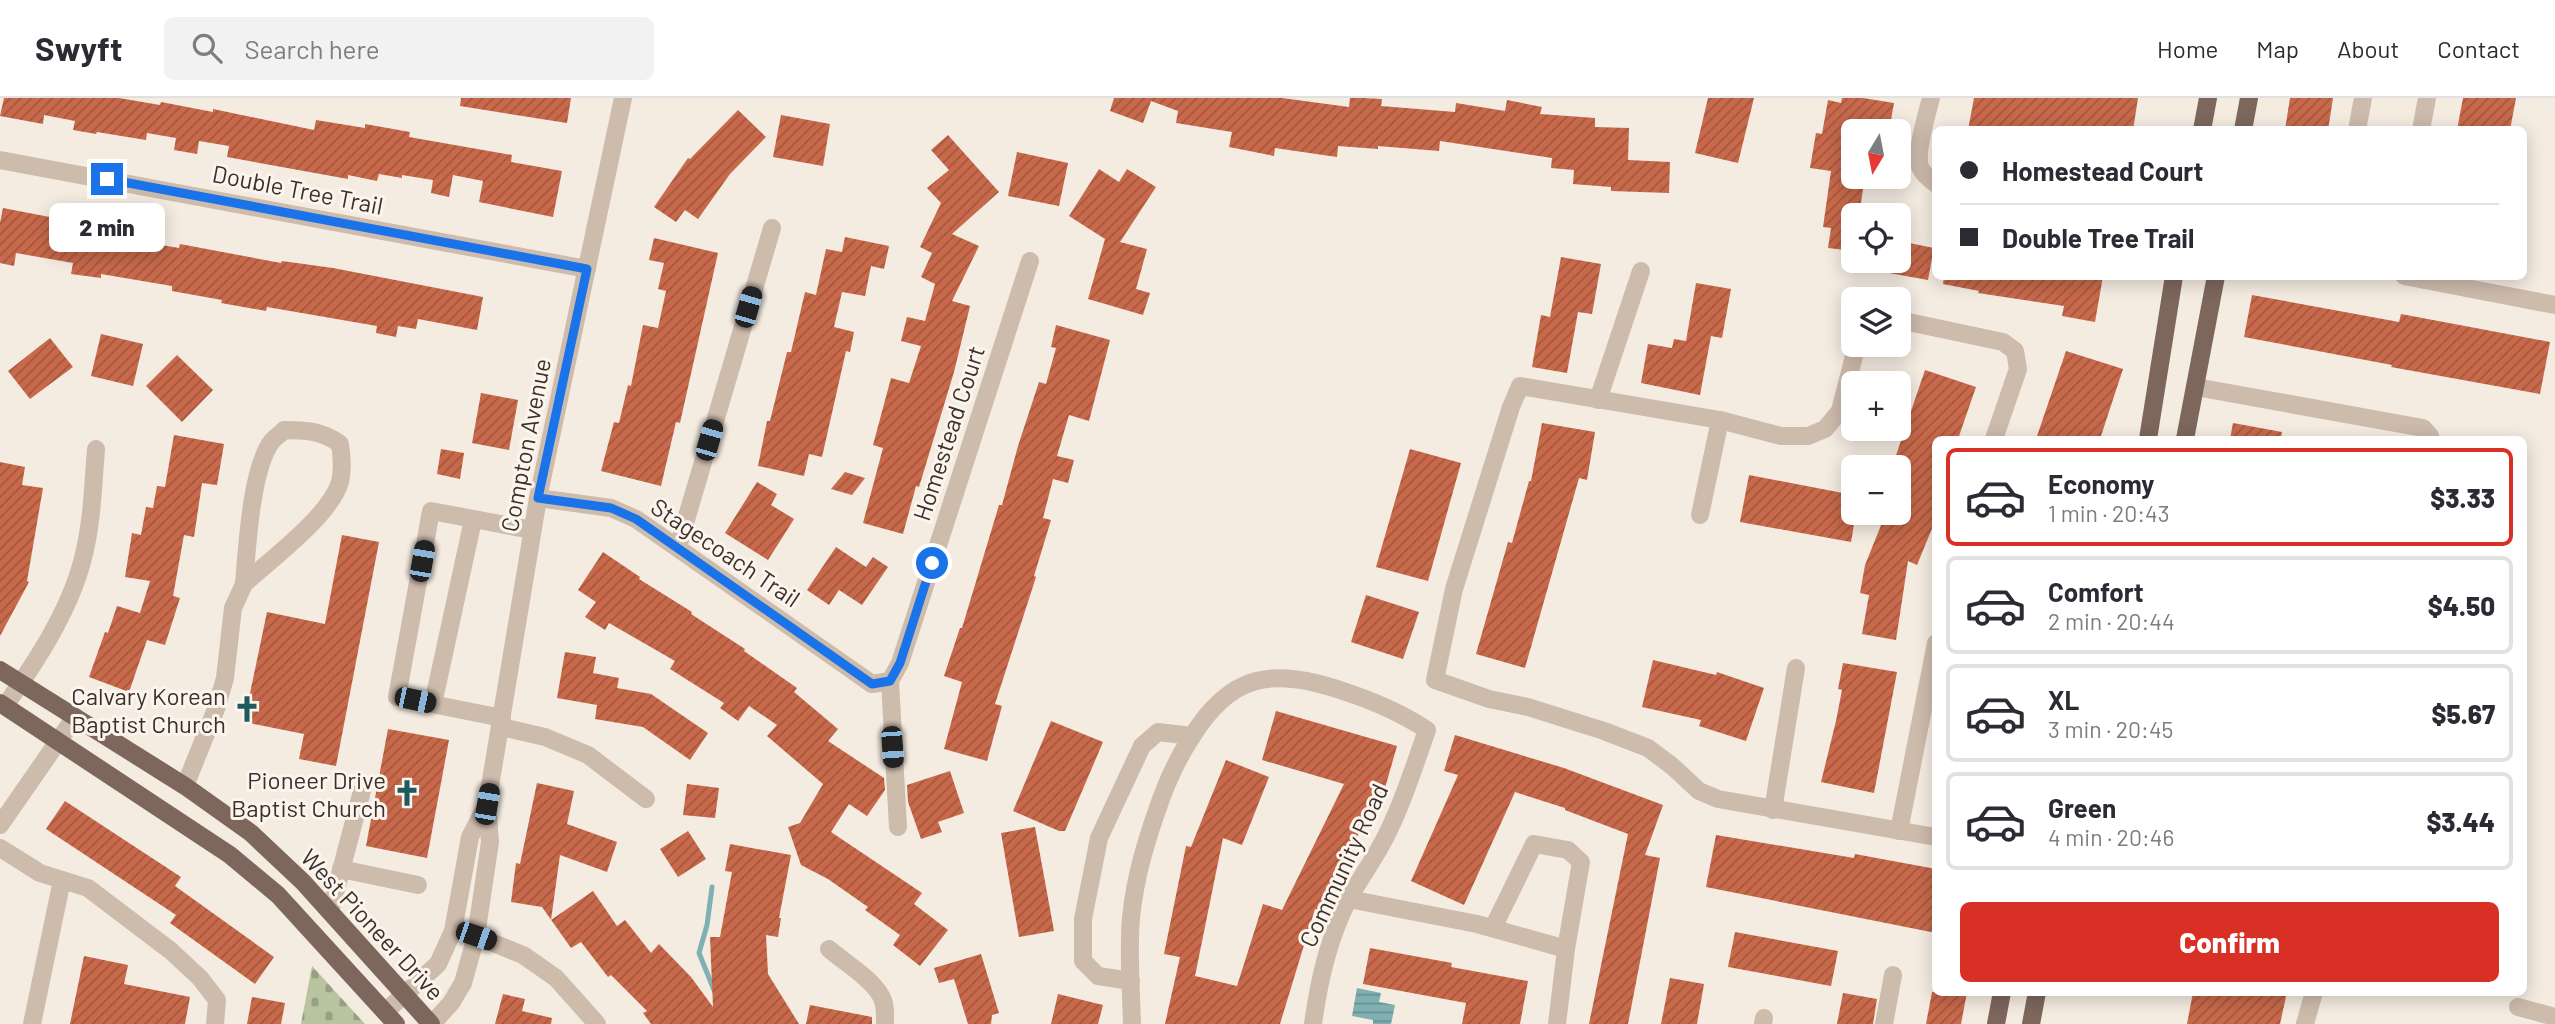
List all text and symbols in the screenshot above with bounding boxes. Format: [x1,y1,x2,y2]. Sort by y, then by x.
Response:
search box [164,17,654,80]
text: Swyft [35,28,122,68]
icon: search [188,29,226,67]
text: Search here [244,33,380,64]
text: Home [2157,34,2218,63]
text: Map [2256,34,2299,63]
text: About [2337,34,2399,63]
text: Contact [2437,34,2520,63]
north arrow [1841,119,1911,189]
map controls [1841,119,1911,525]
text: Homestead Court [2002,155,2203,186]
street label: Double Tree Trail [210,158,386,220]
route end [91,163,123,195]
button: locate [1841,203,1911,273]
callout: 2 min [49,204,165,252]
text: 2 min [79,213,135,241]
text: Double Tree Trail [2002,222,2194,253]
car [733,284,764,330]
button: layers [1841,287,1911,357]
street label: Homestead Court [906,342,990,524]
street label: Compton Avenue [494,356,556,534]
button: + [1841,371,1911,441]
car [694,417,725,463]
button: − [1841,455,1911,525]
icon: car [1964,466,2027,529]
text: Economy [2048,468,2154,499]
text: $3.33 [2430,482,2495,513]
street label: Stagecoach Trail [646,491,806,613]
text: 1 min · 20:43 [2048,499,2170,527]
car [409,538,436,584]
route start [916,547,948,579]
icon: car [1964,574,2027,637]
text: Comfort [2048,576,2144,607]
text: $4.50 [2428,590,2495,621]
text: 2 min · 20:44 [2048,607,2175,635]
place label: Calvary Korean Baptist Church [71,681,226,738]
icon: car [1964,682,2027,745]
text: XL [2048,684,2079,715]
car [393,685,438,715]
church icon: Calvary Korean Baptist Church [232,694,262,724]
text: $5.67 [2432,698,2495,729]
text: 3 min · 20:45 [2048,715,2173,743]
car [881,725,904,769]
place label: Pioneer Drive Baptist Church [231,765,386,822]
church icon: Pioneer Drive Baptist Church [392,778,422,808]
street label: Community Road [1292,779,1394,951]
car [474,781,501,827]
icon: car [1964,790,2027,853]
text: Green [2048,792,2116,823]
text: $3.44 [2426,806,2495,837]
text: 4 min · 20:46 [2048,823,2174,851]
street label: West Pioneer Drive [295,842,451,1006]
button: Confirm [1960,902,2499,982]
car [453,919,500,953]

